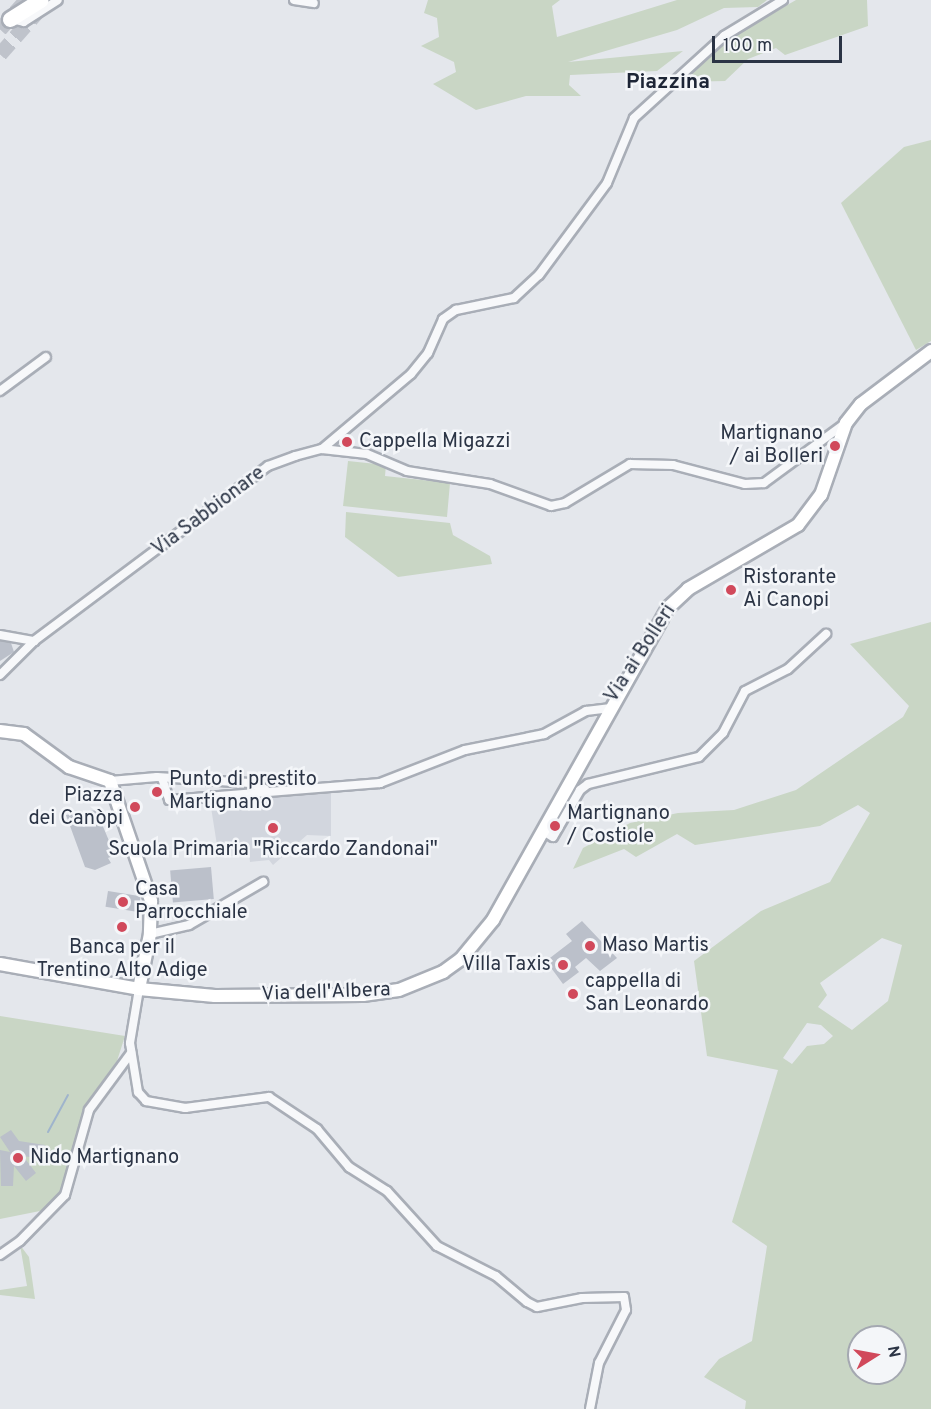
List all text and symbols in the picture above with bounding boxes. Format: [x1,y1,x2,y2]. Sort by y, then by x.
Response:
scale bar [715,24,846,62]
text: 100 m [723,35,772,58]
district label: Piazzina [626,70,710,96]
place label: Martignano / ai Bolleri [720,422,823,469]
place label: Cappella Migazzi [359,430,510,454]
marker: Cappella Migazzi [340,435,354,449]
marker: Martignano / ai Bolleri [828,439,842,453]
street label: Via Sabbionare [148,462,270,562]
place label: Ristorante Ai Canopi [743,566,836,613]
marker: Ristorante Ai Canopi [724,583,738,597]
street label: Via ai Bolleri [600,600,682,708]
place label: Punto di prestito Martignano [169,768,317,815]
place label: Piazza dei Canòpi [28,784,123,831]
marker: Punto di prestito Martignano [150,785,164,799]
marker: Piazza dei Canòpi [128,800,142,814]
place label: Martignano / Costiole [567,802,670,849]
marker: Martignano / Costiole [548,819,562,833]
marker: Scuola Primaria "Riccardo Zandonai" [266,821,280,835]
place label: Scuola Primaria "Riccardo Zandonai" [108,838,438,862]
place label: Casa Parrocchiale [135,879,247,926]
marker: Casa Parrocchiale [116,895,130,909]
marker: Banca per il Trentino Alto Adige [115,920,129,934]
place label: Maso Martis [602,934,709,958]
place label: Banca per il Trentino Alto Adige [36,936,208,983]
marker: Maso Martis [583,939,597,953]
place label: Villa Taxis [461,953,551,977]
marker: Villa Taxis [556,958,570,972]
place label: cappella di San Leonardo [585,970,709,1017]
street label: Via dell'Albera [261,979,391,1007]
marker: cappella di San Leonardo [566,987,580,1001]
place label: Nido Martignano [30,1146,179,1170]
marker: Nido Martignano [11,1151,25,1165]
north arrow [847,1325,907,1385]
text: N [882,1344,904,1359]

